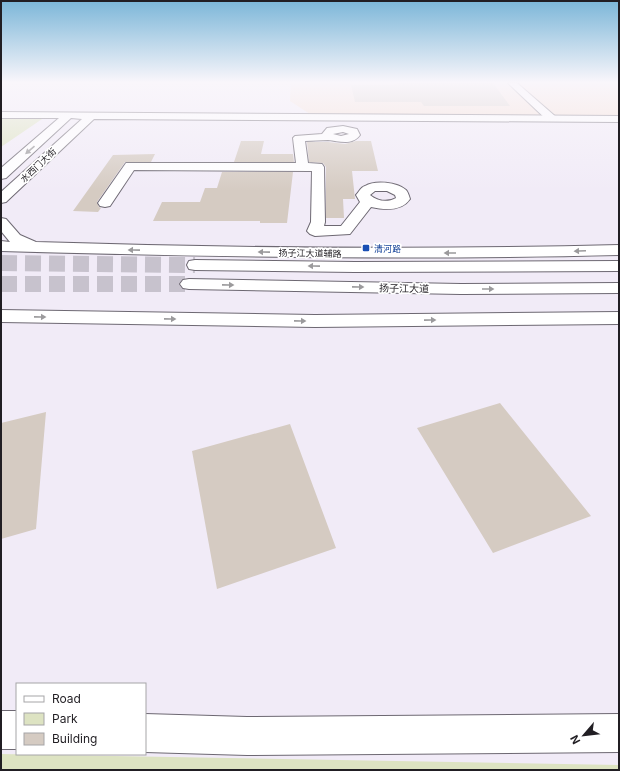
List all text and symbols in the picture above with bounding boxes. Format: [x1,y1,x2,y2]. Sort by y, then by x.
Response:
street label: 水西门大街 [18,146,58,184]
one-way arrow [24,146,35,155]
marker: 清河路 [361,243,371,253]
place label: 清河路 [374,243,401,254]
one-way arrow [127,247,140,253]
street label: 扬子江大道辅路 [278,247,342,259]
one-way arrow [573,248,586,254]
one-way arrow [257,249,270,255]
one-way arrow [444,250,456,257]
one-way arrow [307,263,320,269]
one-way arrow [222,282,235,288]
street label: 扬子江大道 [379,282,429,294]
one-way arrow [352,284,365,290]
one-way arrow [482,286,495,292]
one-way arrow [34,313,46,320]
one-way arrow [164,316,177,322]
one-way arrow [424,317,437,323]
one-way arrow [294,318,307,324]
legend [16,683,146,755]
text: Road [52,691,81,706]
text: Park [52,711,78,726]
north arrow [564,715,604,755]
text: Building [52,731,97,746]
text: N [567,733,583,747]

